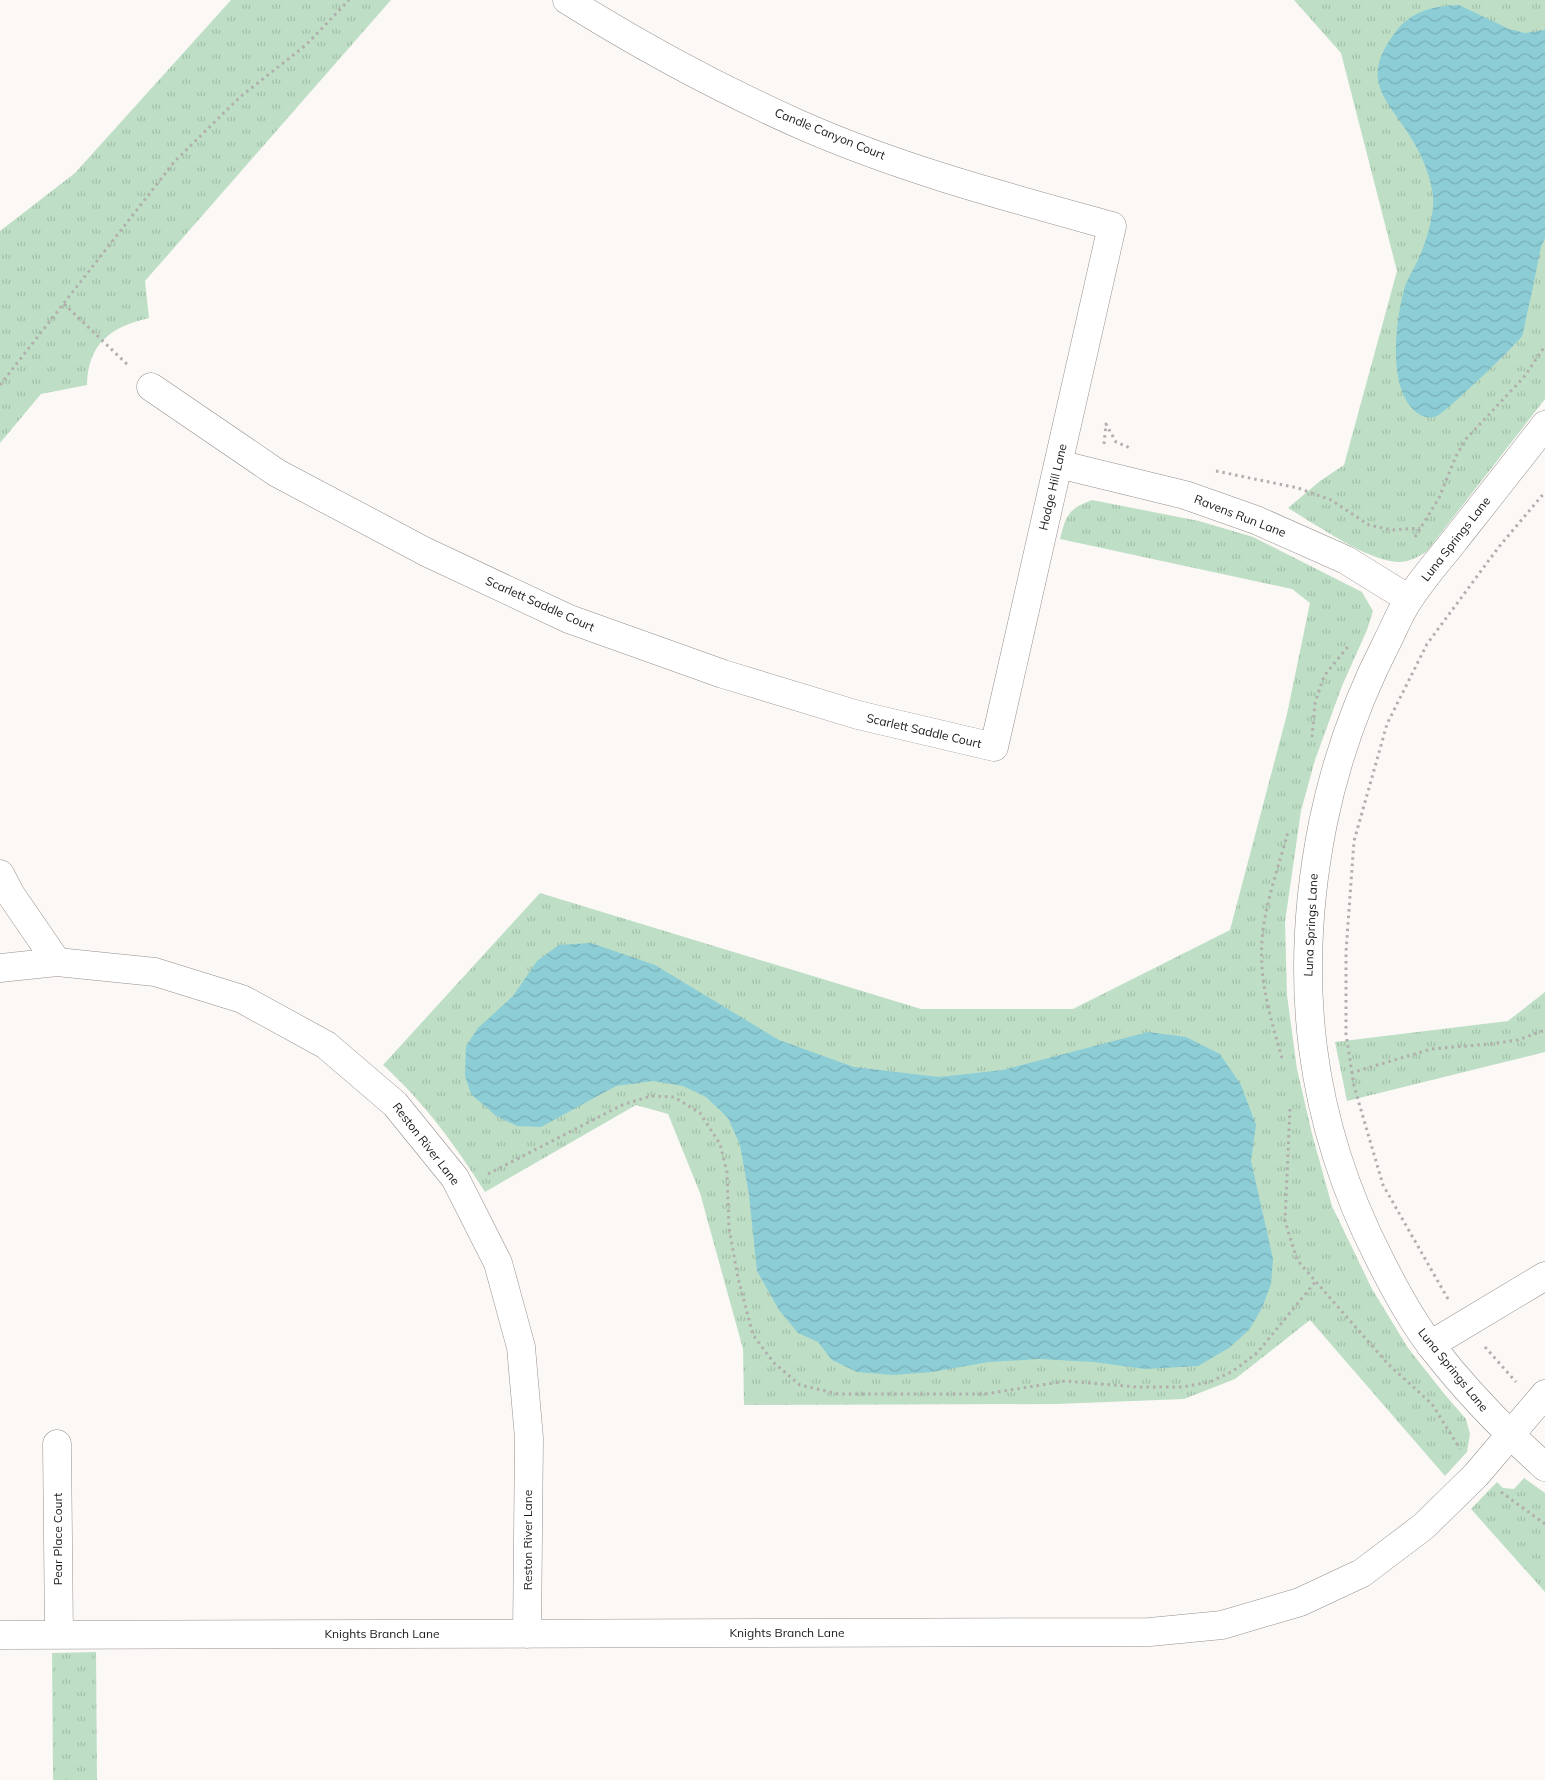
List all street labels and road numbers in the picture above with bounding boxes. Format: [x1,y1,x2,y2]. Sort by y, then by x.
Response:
street label: Candle Canyon Court [773,105,888,163]
street label: Hodge Hill Lane [1035,442,1070,532]
street label: Ravens Run Lane [1192,491,1288,540]
street label: Luna Springs Lane [1418,493,1493,584]
street label: Scarlett Saddle Court [483,573,597,634]
street label: Scarlett Saddle Court [865,710,983,751]
street label: Luna Springs Lane [1300,873,1321,977]
street label: Reston River Lane [390,1099,463,1188]
street label: Luna Springs Lane [1415,1325,1492,1415]
street label: Reston River Lane [520,1490,535,1590]
street label: Pear Place Court [50,1493,65,1585]
street label: Knights Branch Lane [729,1625,845,1640]
street label: Knights Branch Lane [324,1626,440,1641]

